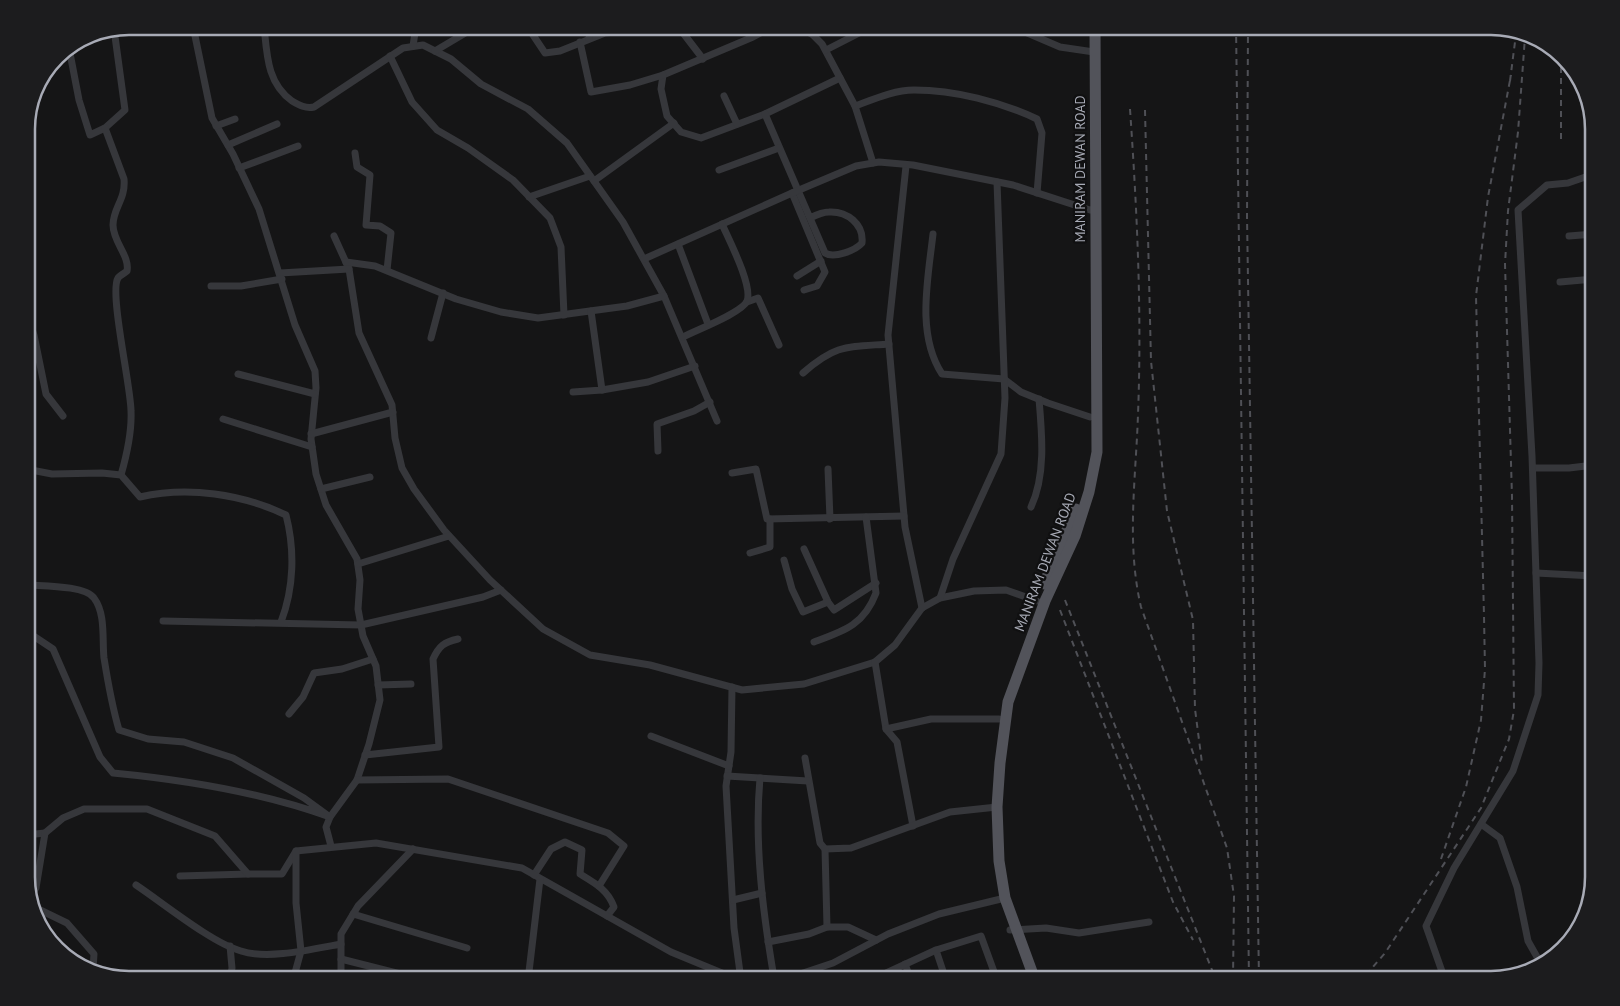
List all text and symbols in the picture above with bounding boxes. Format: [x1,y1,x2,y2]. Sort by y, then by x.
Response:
street label: MANIRAM DEWAN ROAD [1071,95,1089,243]
street label: MANIRAM DEWAN ROAD [1010,490,1080,634]

